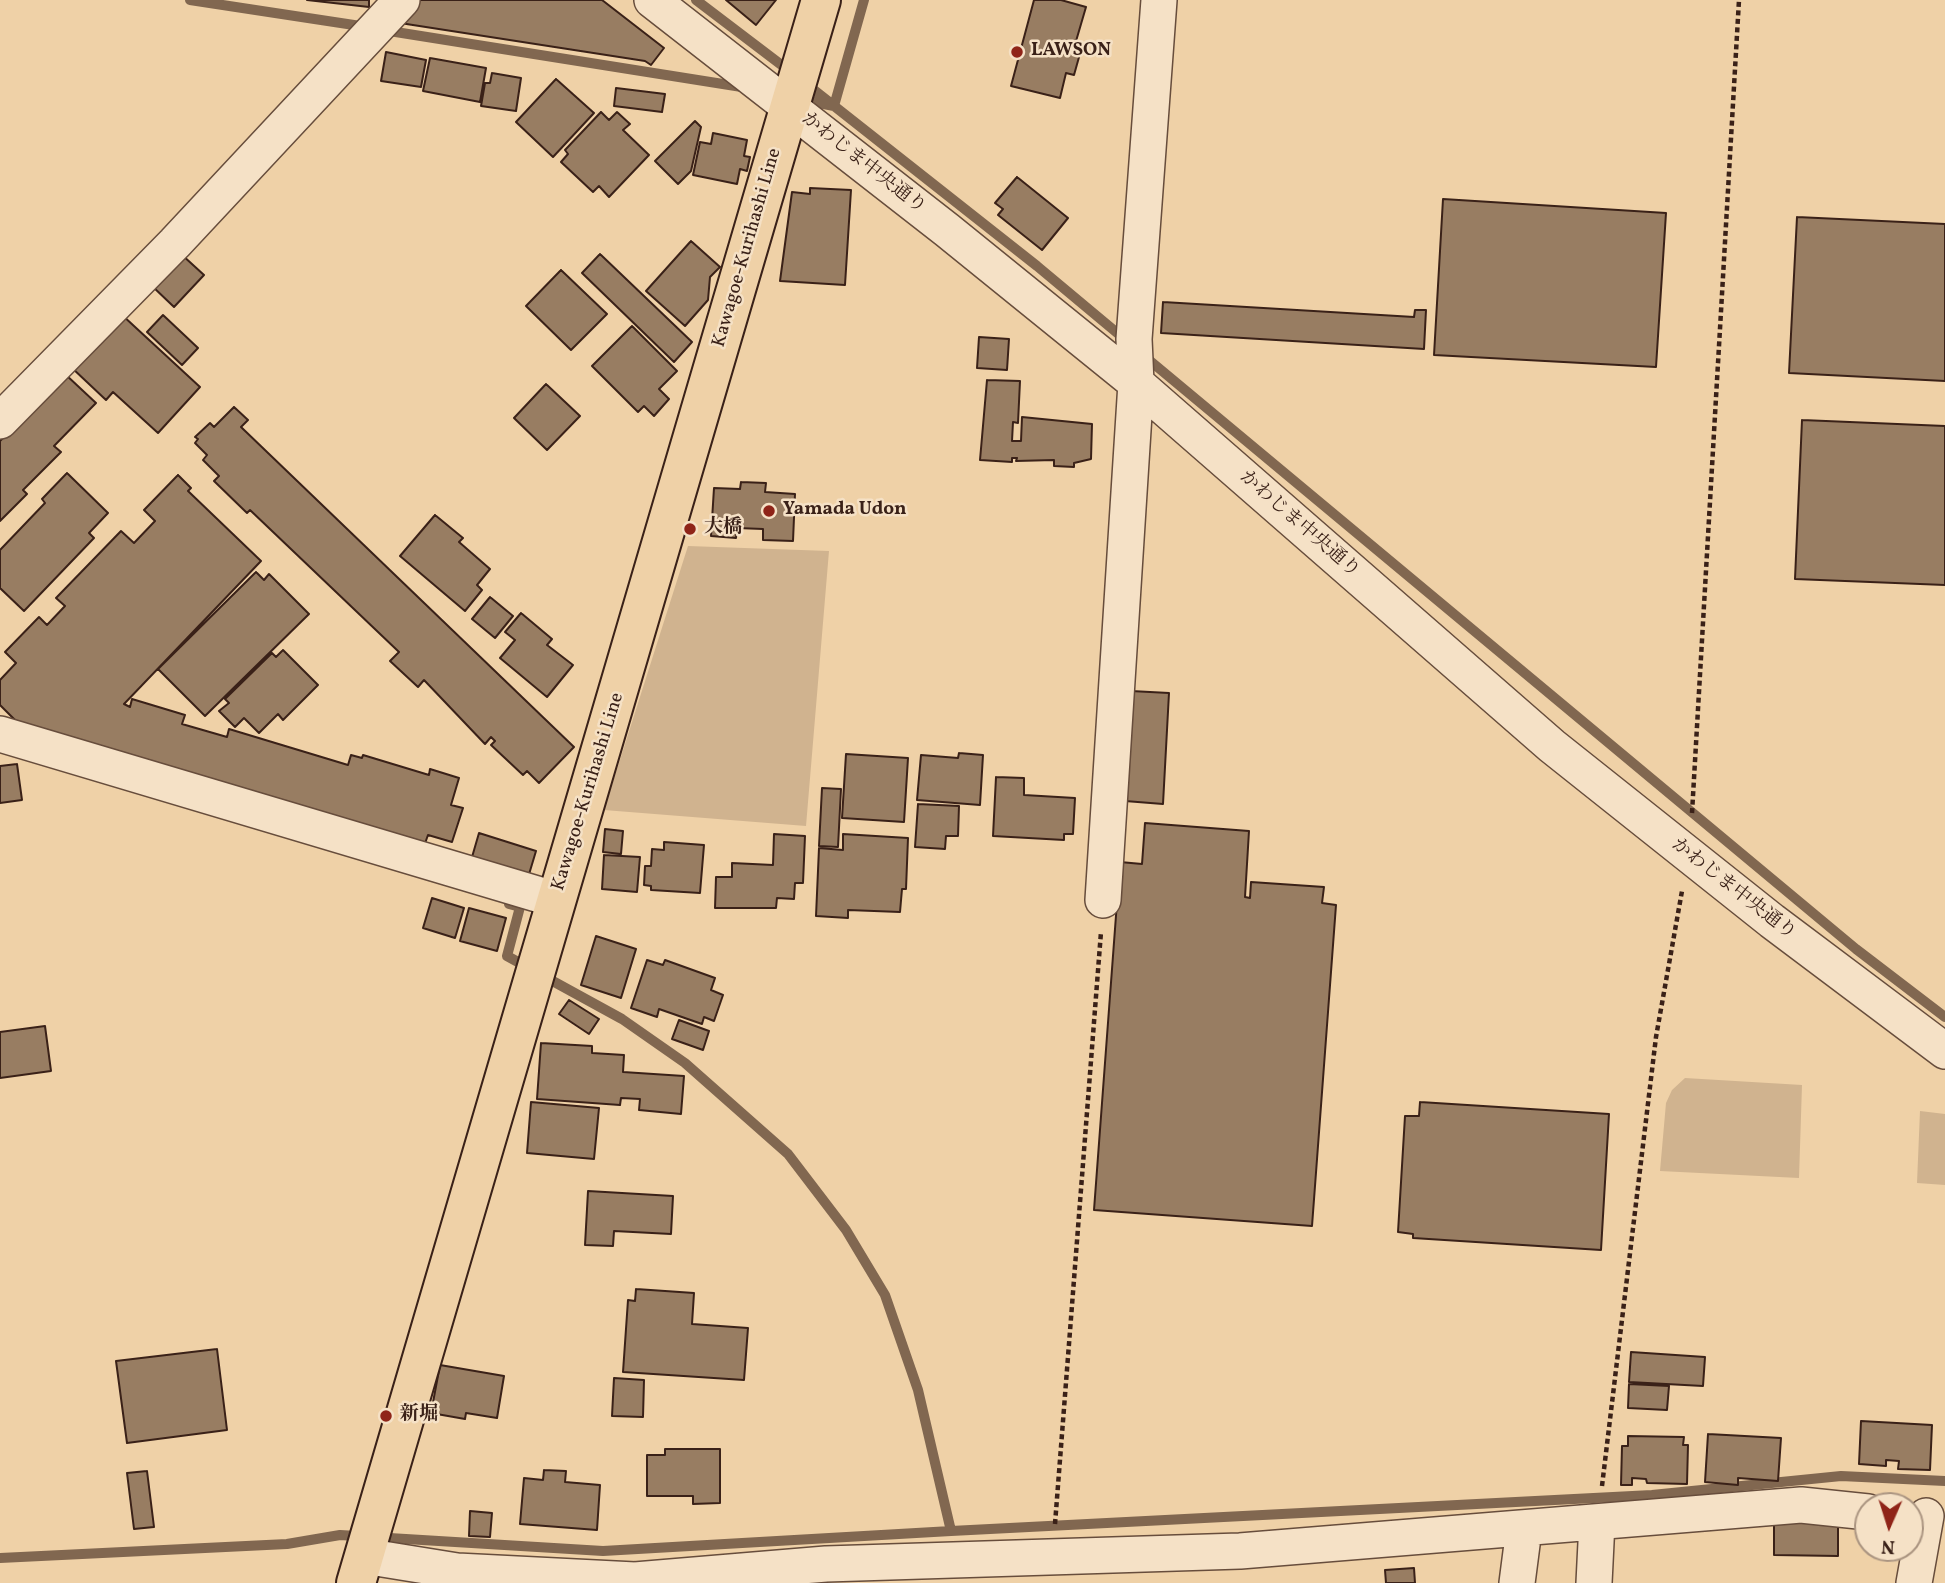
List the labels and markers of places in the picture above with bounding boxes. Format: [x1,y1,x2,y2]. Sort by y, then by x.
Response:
place label: LAWSON [1031,41,1111,63]
marker: LAWSON [1009,44,1025,60]
place label: Yamada Udon [783,500,907,522]
marker: Yamada Udon [761,503,777,519]
place label: 大橋 [704,518,742,540]
marker: 大橋 [682,521,698,537]
place label: 新堀 [400,1405,438,1427]
marker: 新堀 [378,1408,394,1424]

